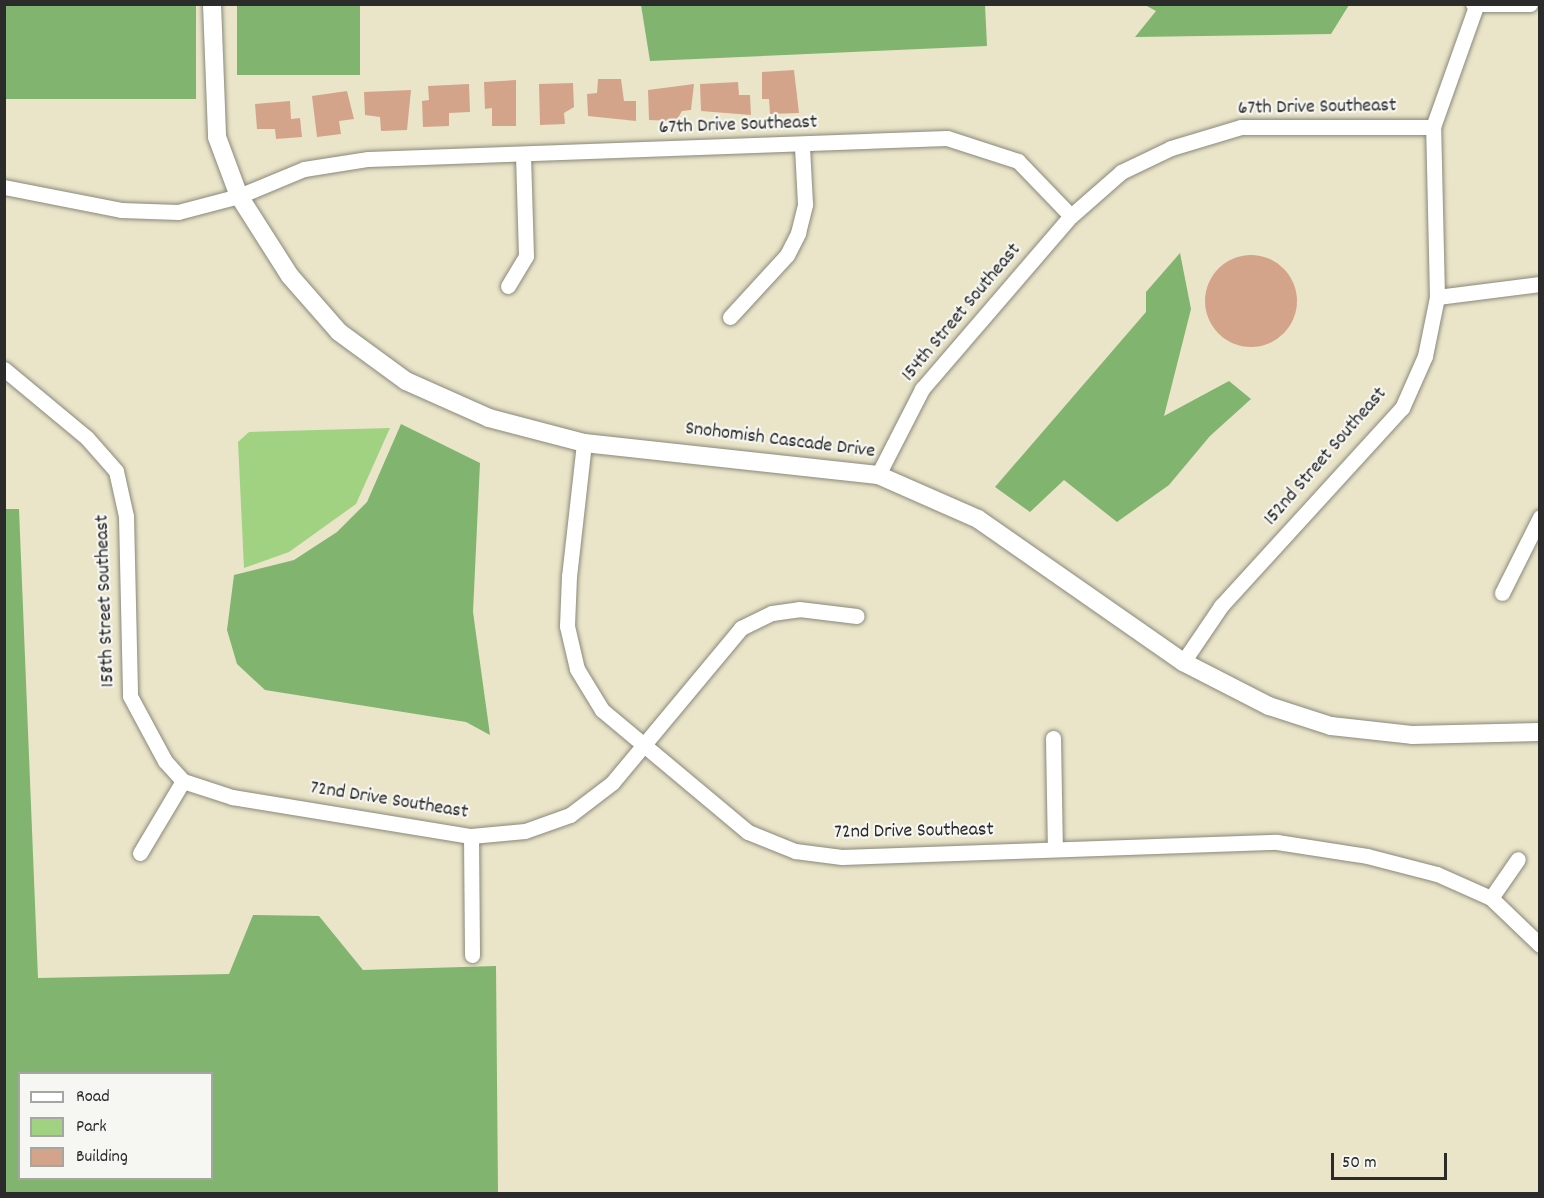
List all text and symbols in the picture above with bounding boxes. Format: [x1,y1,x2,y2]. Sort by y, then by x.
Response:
street label: 67th Drive Southeast [1238,95,1396,121]
street label: 67th Drive Southeast [658,111,818,141]
street label: 154th Street Southeast [897,239,1027,387]
street label: 152nd Street Southeast [1259,383,1393,531]
street label: Snohomish Cascade Drive [684,417,876,465]
street label: 158th Street Southeast [91,514,121,688]
street label: 72nd Drive Southeast [308,777,470,825]
street label: 72nd Drive Southeast [834,819,994,845]
legend [18,1072,213,1180]
text: Road [76,1085,110,1110]
text: Park [76,1115,107,1140]
scale bar [1334,1141,1450,1179]
text: Building [76,1145,128,1170]
text: 50 m [1342,1151,1377,1176]

